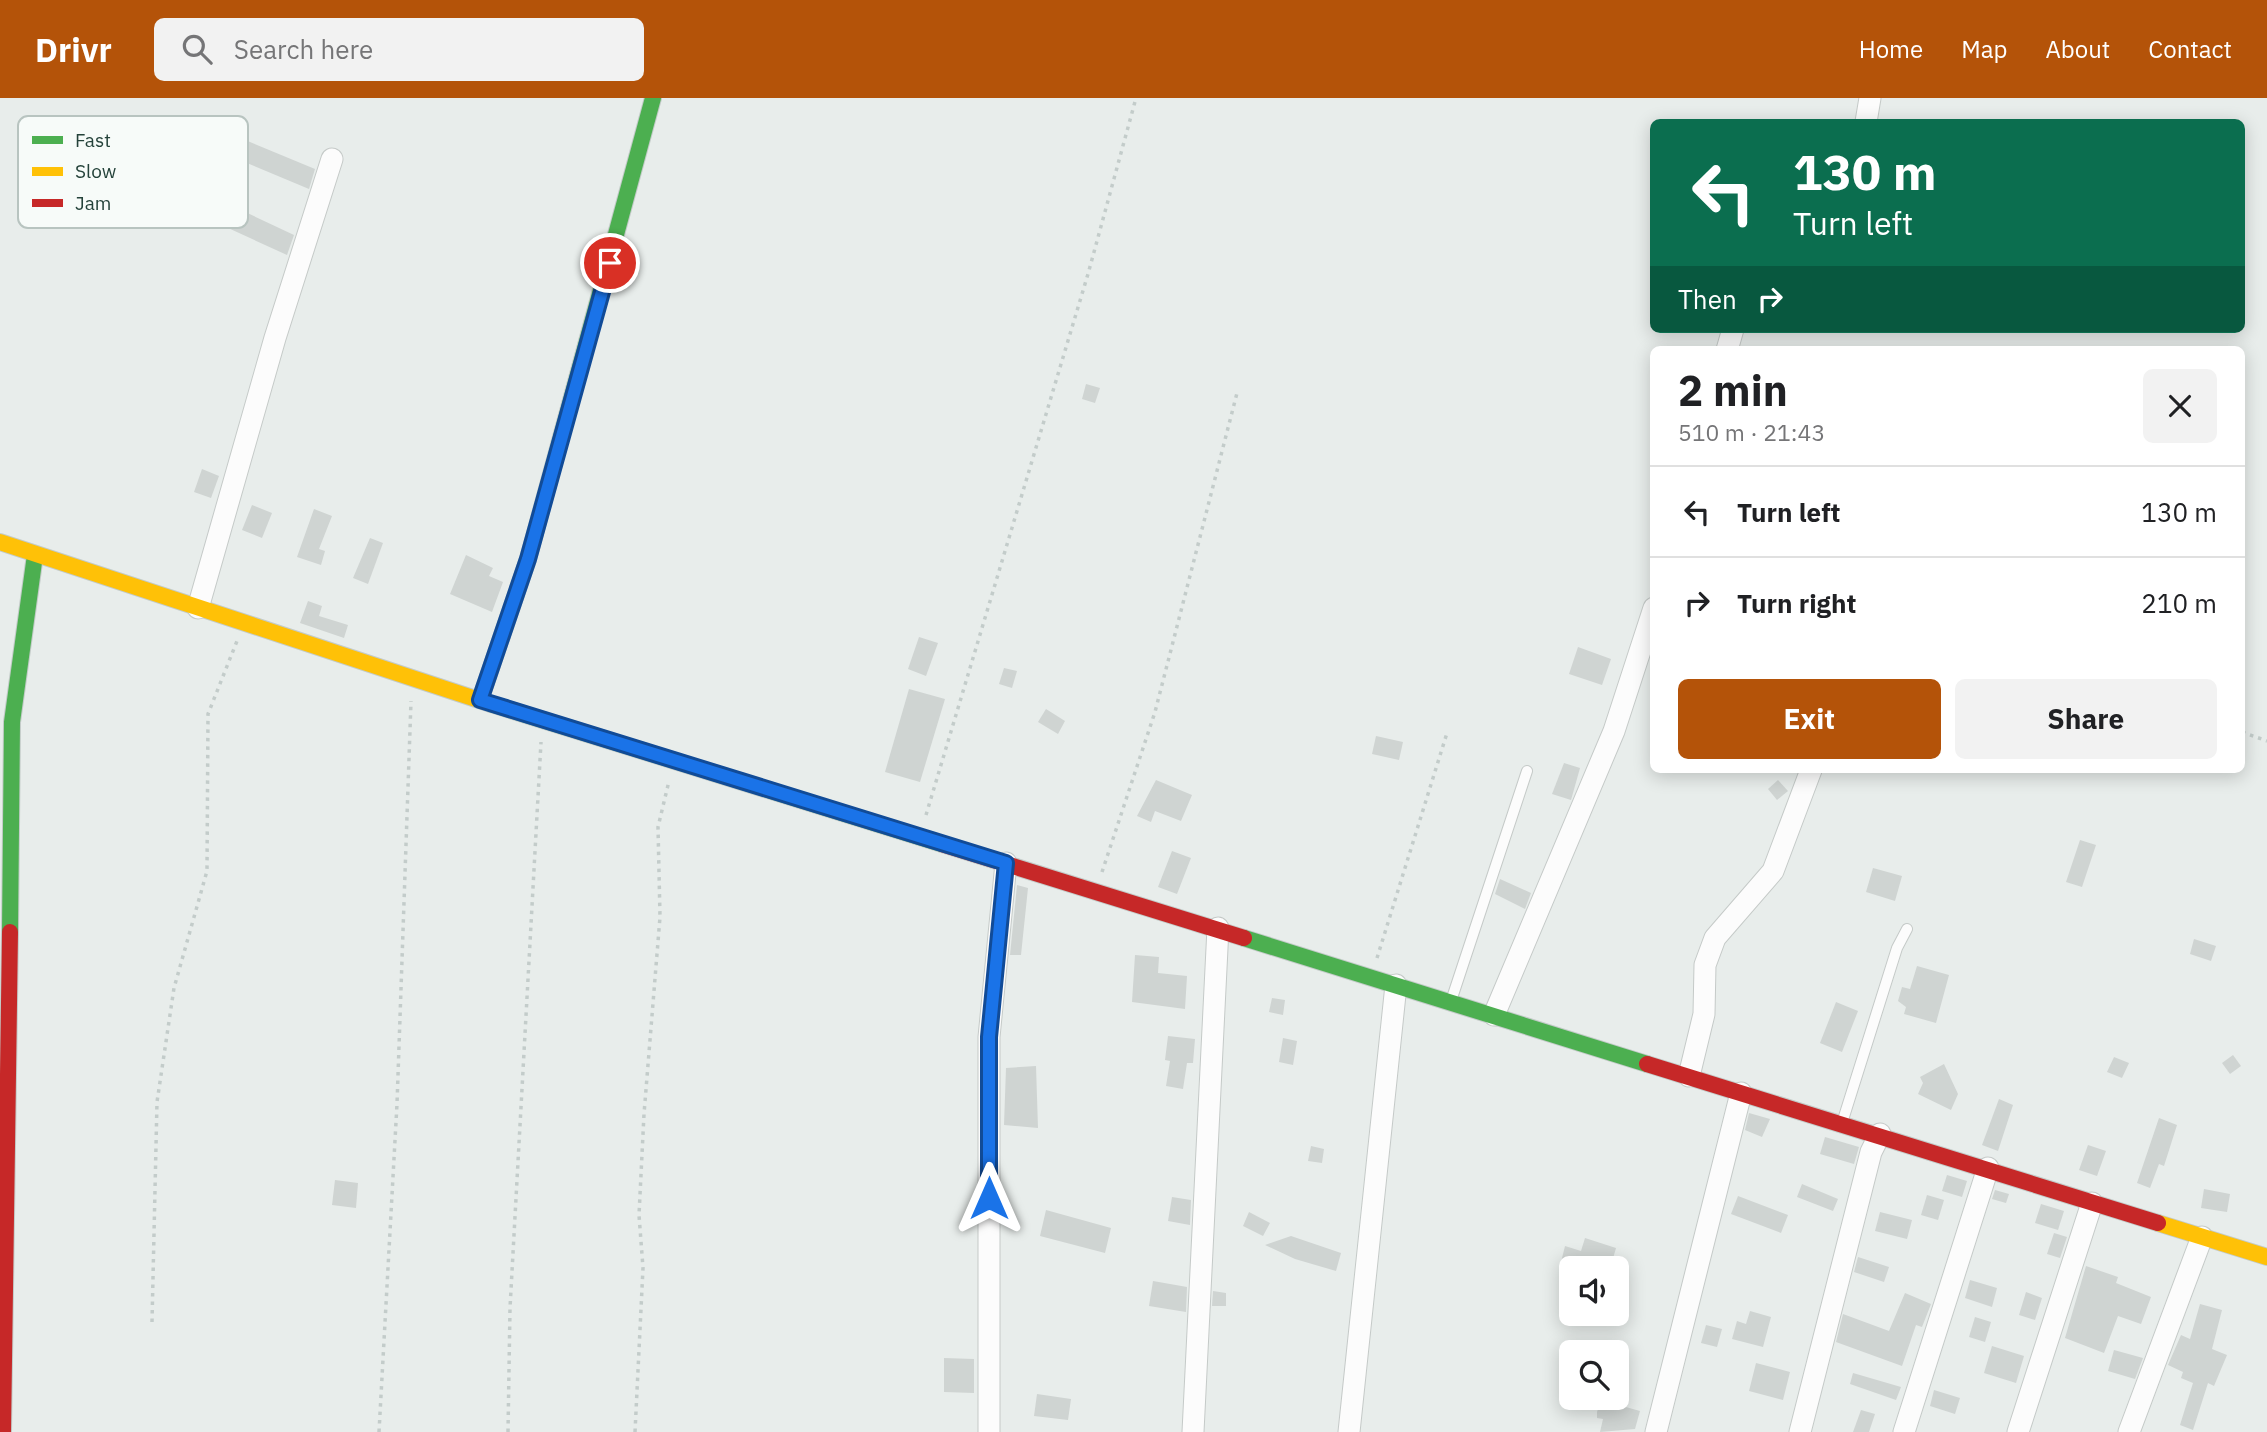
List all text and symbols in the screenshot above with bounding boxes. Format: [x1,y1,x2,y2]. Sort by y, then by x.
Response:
search box [154,18,644,81]
text: Drivr [35,28,112,71]
icon: search [178,30,216,68]
text: Search here [234,32,373,66]
text: Home [1859,33,1923,65]
text: Map [1961,33,2007,65]
text: About [2045,33,2110,65]
text: Contact [2148,33,2232,65]
legend [18,116,248,228]
text: Fast [75,128,111,152]
text: 130 m [1793,140,1937,203]
icon: left [1678,147,1769,238]
text: Slow [75,159,116,183]
text: Jam [75,191,111,215]
text: Turn left [1793,202,1913,244]
pin [580,233,640,293]
icon: arrive [591,244,629,282]
icon: right [1751,280,1789,318]
text: Then [1678,282,1737,316]
text: 2 min [1678,363,1788,418]
button: close [2143,369,2217,443]
text: 510 m · 21:43 [1678,417,1825,447]
icon: left [1678,493,1716,531]
text: Turn left [1737,495,1840,529]
text: 130 m [2141,495,2217,529]
icon: right [1678,584,1716,622]
text: Turn right [1737,586,1856,620]
text: 210 m [2141,586,2217,620]
button: Exit [1678,679,1941,759]
button: Share [1955,679,2217,759]
position arrow [952,1161,1026,1235]
map controls [1559,1256,1629,1410]
button: sound [1559,1256,1629,1326]
button: search [1559,1340,1629,1410]

